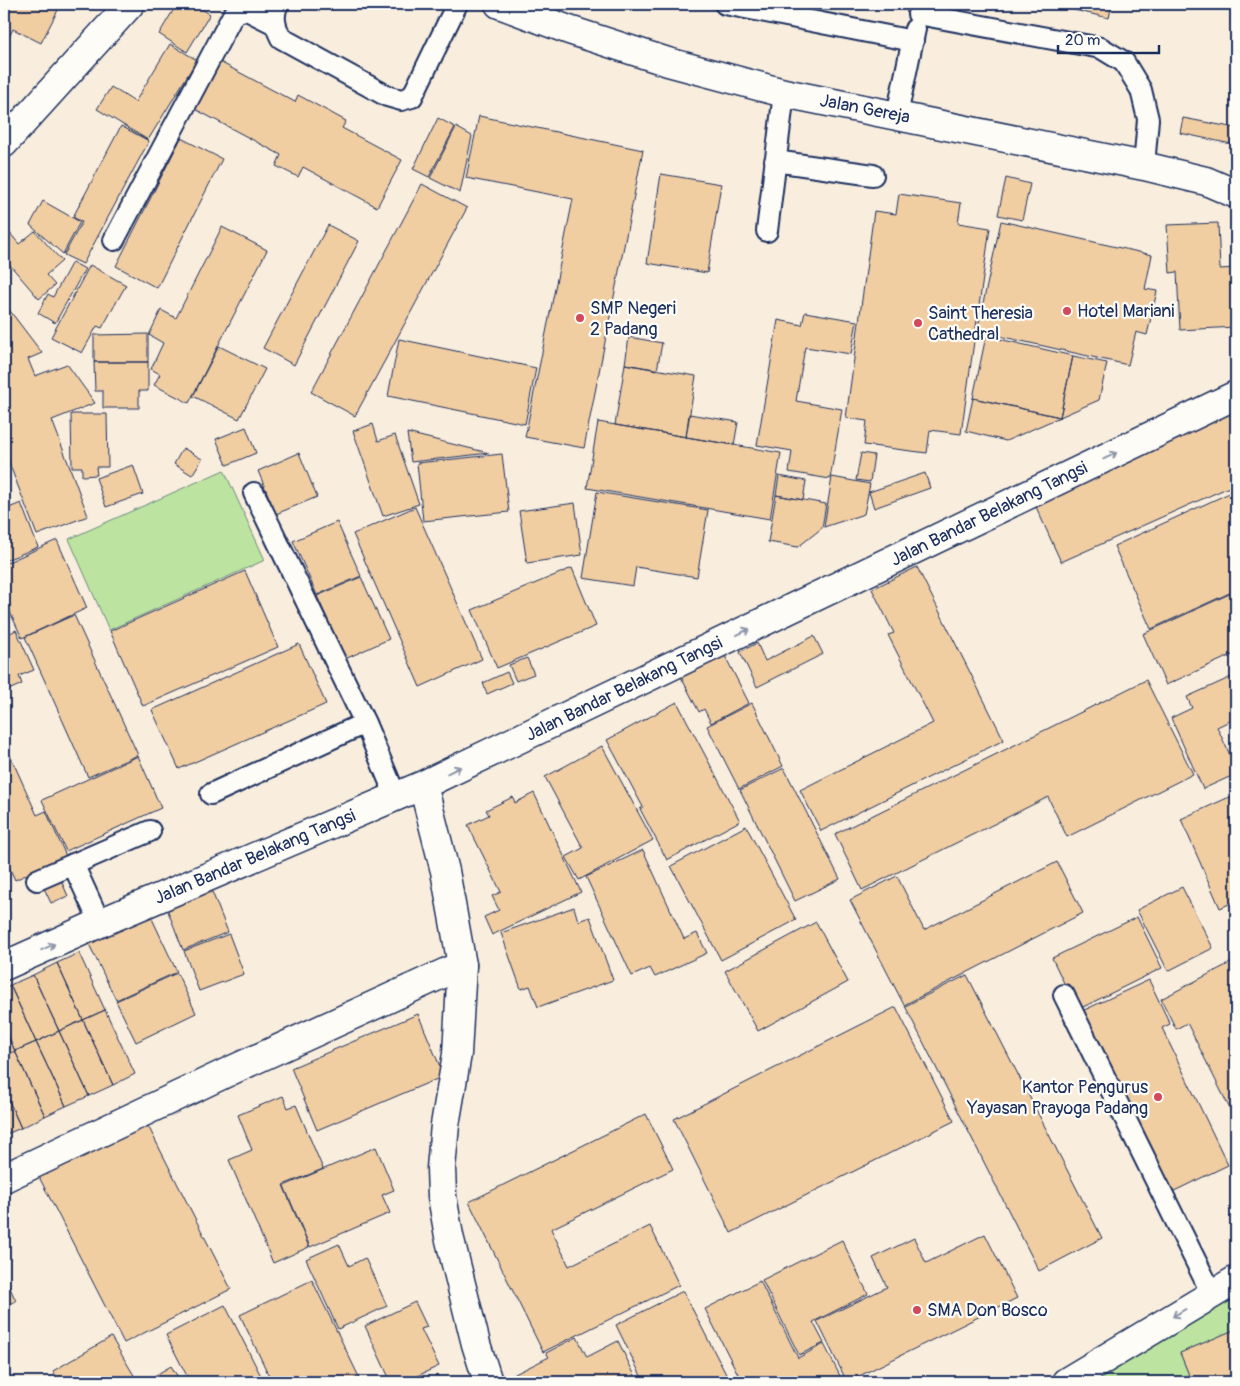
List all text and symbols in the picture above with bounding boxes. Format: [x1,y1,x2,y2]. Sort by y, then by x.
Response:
scale bar [1058,22,1159,54]
text: 20 m [1065,31,1100,50]
street label: Jalan Gereja [818,89,912,129]
place label: SMP Negeri 2 Padang [590,297,676,341]
place label: Hotel Mariani [1077,300,1175,323]
place label: Saint Theresia Cathedral [928,302,1033,346]
marker: Hotel Mariani [1061,305,1073,317]
marker: SMP Negeri 2 Padang [574,312,586,324]
marker: Saint Theresia Cathedral [912,317,924,329]
one-way arrow [1102,450,1117,460]
street label: Jalan Bandar Belakang Tangsi [887,456,1091,572]
one-way arrow [735,627,750,636]
street label: Jalan Bandar Belakang Tangsi [522,631,726,747]
one-way arrow [446,765,461,775]
street label: Jalan Bandar Belakang Tangsi [151,804,359,910]
one-way arrow [40,941,55,951]
place label: Kantor Pengurus Yayasan Prayoga Padang [966,1076,1148,1120]
marker: Kantor Pengurus Yayasan Prayoga Padang [1152,1091,1164,1103]
place label: SMA Don Bosco [927,1299,1048,1322]
marker: SMA Don Bosco [911,1304,923,1316]
one-way arrow [1173,1309,1187,1319]

